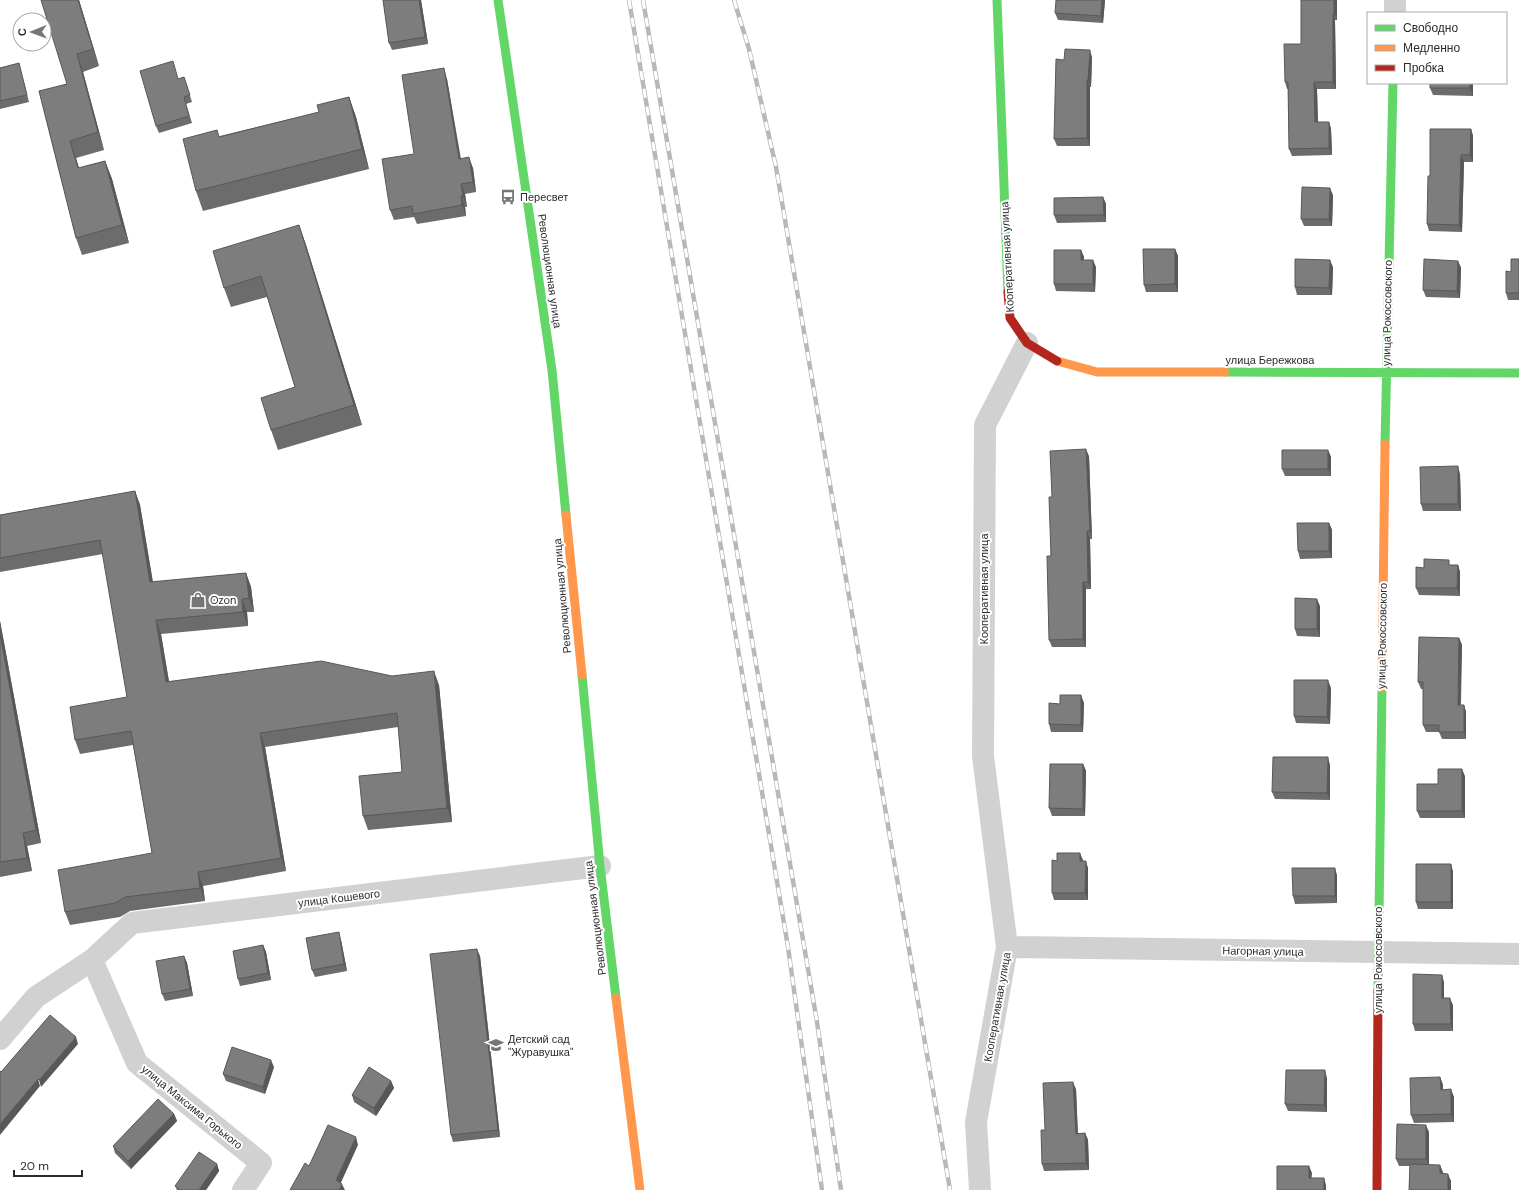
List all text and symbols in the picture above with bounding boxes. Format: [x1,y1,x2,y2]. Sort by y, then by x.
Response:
north arrow [12,12,52,52]
legend [1367,12,1507,84]
text: Свободно [1403,20,1458,36]
text: С [15,28,29,36]
text: Медленно [1403,40,1460,56]
text: Пробка [1403,60,1444,76]
bus stop icon: Пересвет [499,188,517,206]
place label: Пересвет [520,190,568,204]
street label: Кооперативная улица [997,200,1017,313]
street label: Революционная улица [535,213,565,330]
street label: улица Рокоссовского [1379,260,1395,366]
street label: улица Бережкова [1226,353,1315,367]
street label: Кооперативная улица [977,533,991,645]
street label: Революционная улица [550,537,574,654]
street label: улица Рокоссовского [1374,583,1390,689]
shop icon: Ozon [189,591,207,609]
place label: Ozon [210,593,236,607]
street label: Революционная улица [581,859,609,976]
street label: улица Кошевого [297,886,381,910]
street label: улица Рокоссовского [1371,907,1385,1013]
street label: Нагорная улица [1222,943,1305,959]
street label: Кооперативная улица [980,950,1014,1063]
place label: Детский сад "Журавушка" [508,1032,573,1059]
school or university icon: Детский сад "Журавушка" [487,1036,505,1054]
street label: улица Максима Горького [139,1062,245,1152]
scale bar [14,1152,82,1178]
text: 20 m [20,1158,49,1174]

